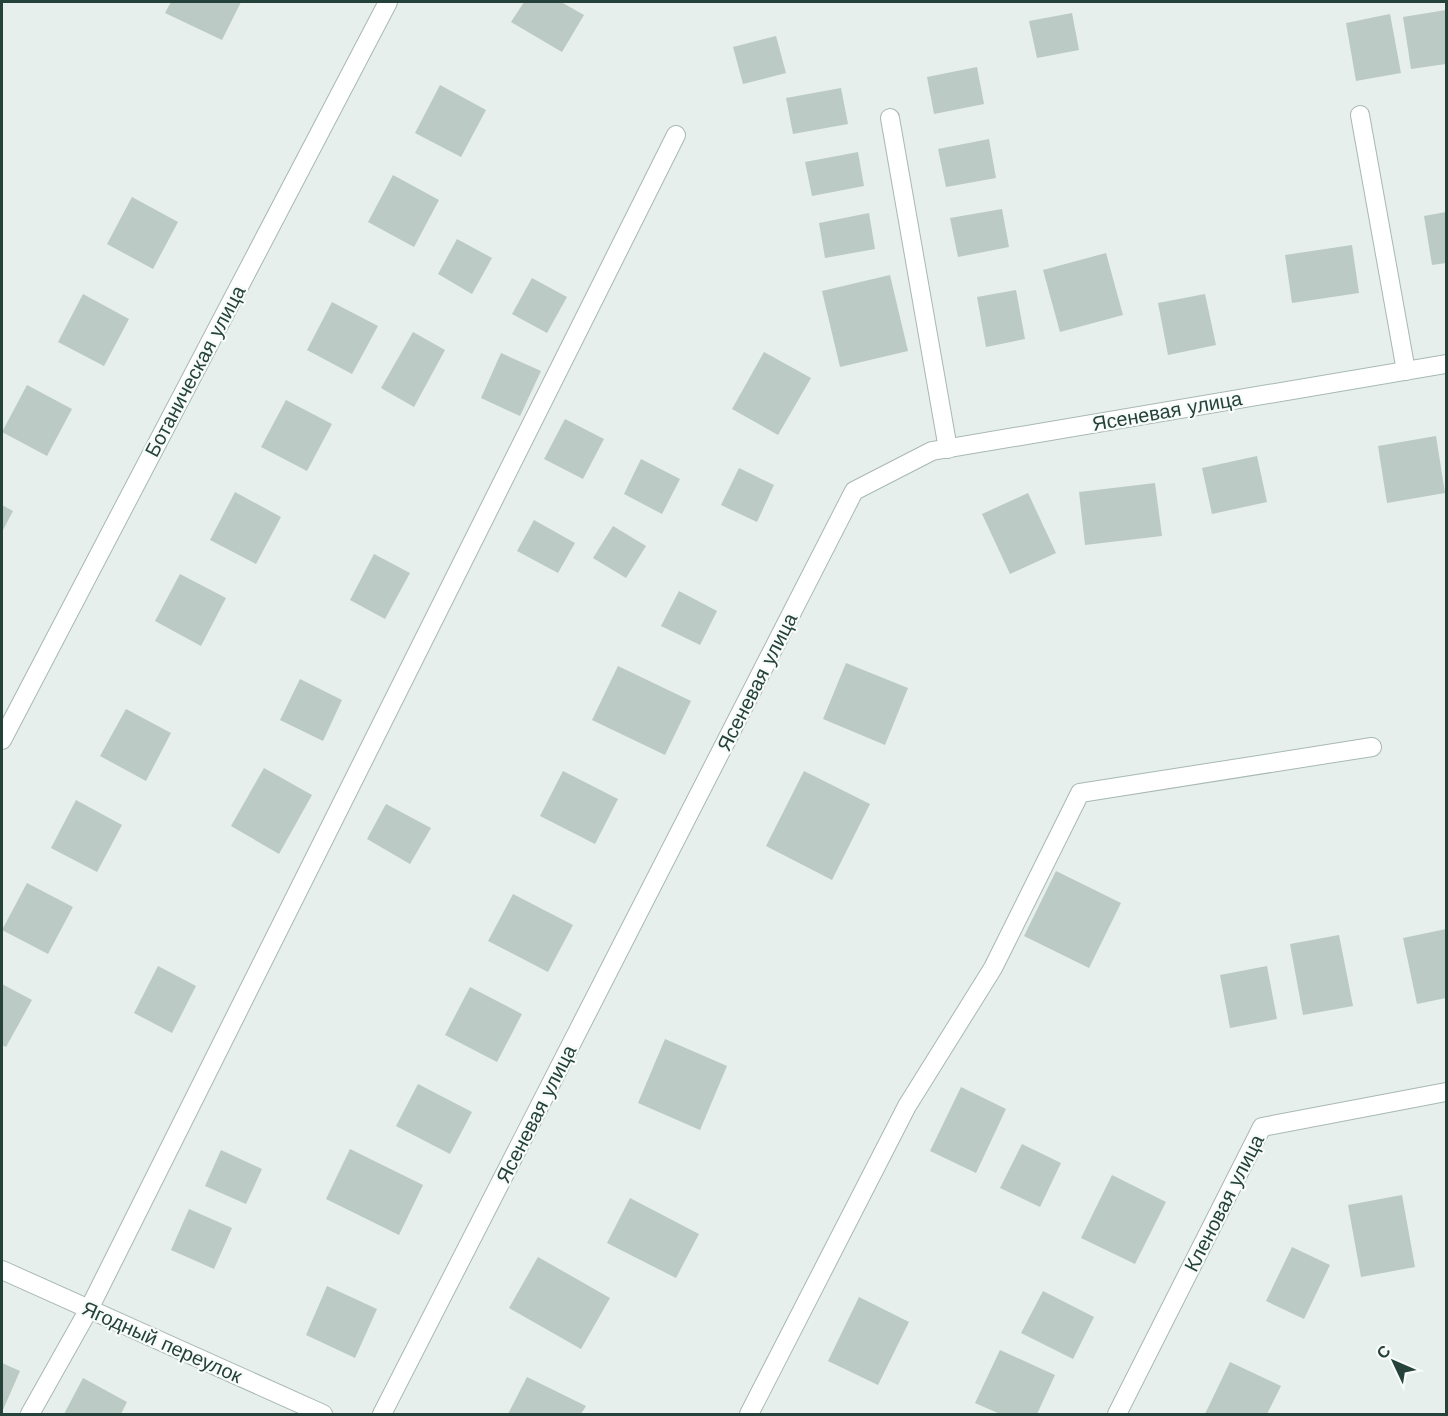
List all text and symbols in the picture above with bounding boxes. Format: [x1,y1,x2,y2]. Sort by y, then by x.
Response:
street label: Ботаническая улица [140,280,251,461]
street label: Ясеневая улица [1090,386,1245,436]
street label: Ясеневая улица [712,608,803,755]
street label: Ясеневая улица [491,1040,582,1187]
street label: Кленовая улица [1179,1130,1269,1276]
street label: Ягодный переулок [78,1296,246,1388]
north arrow [1364,1332,1424,1392]
text: С [1373,1341,1395,1363]

